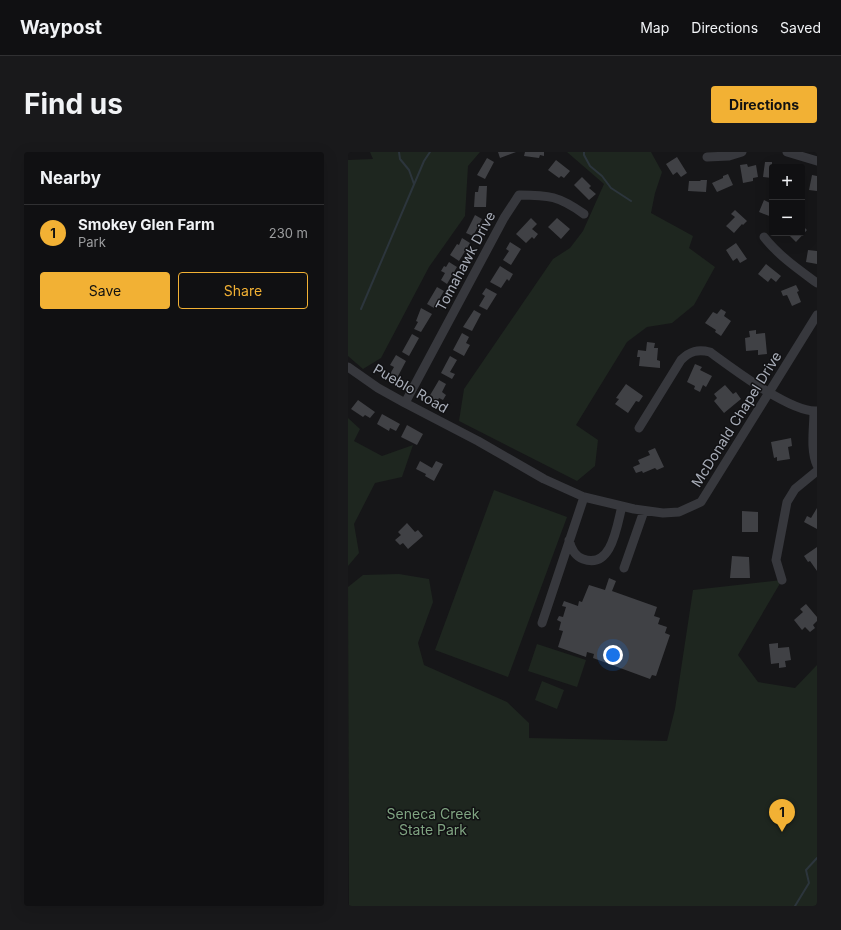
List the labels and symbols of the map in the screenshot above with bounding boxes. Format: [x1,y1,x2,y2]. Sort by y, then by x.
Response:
street label: Tomahawk Drive [432,208,498,314]
street label: McDonald Chapel Drive [687,348,785,490]
street label: Pueblo Road [371,360,451,416]
your location [603,645,623,665]
pin: 1 [769,799,795,832]
park label: Seneca Creek State Park [387,805,480,838]

